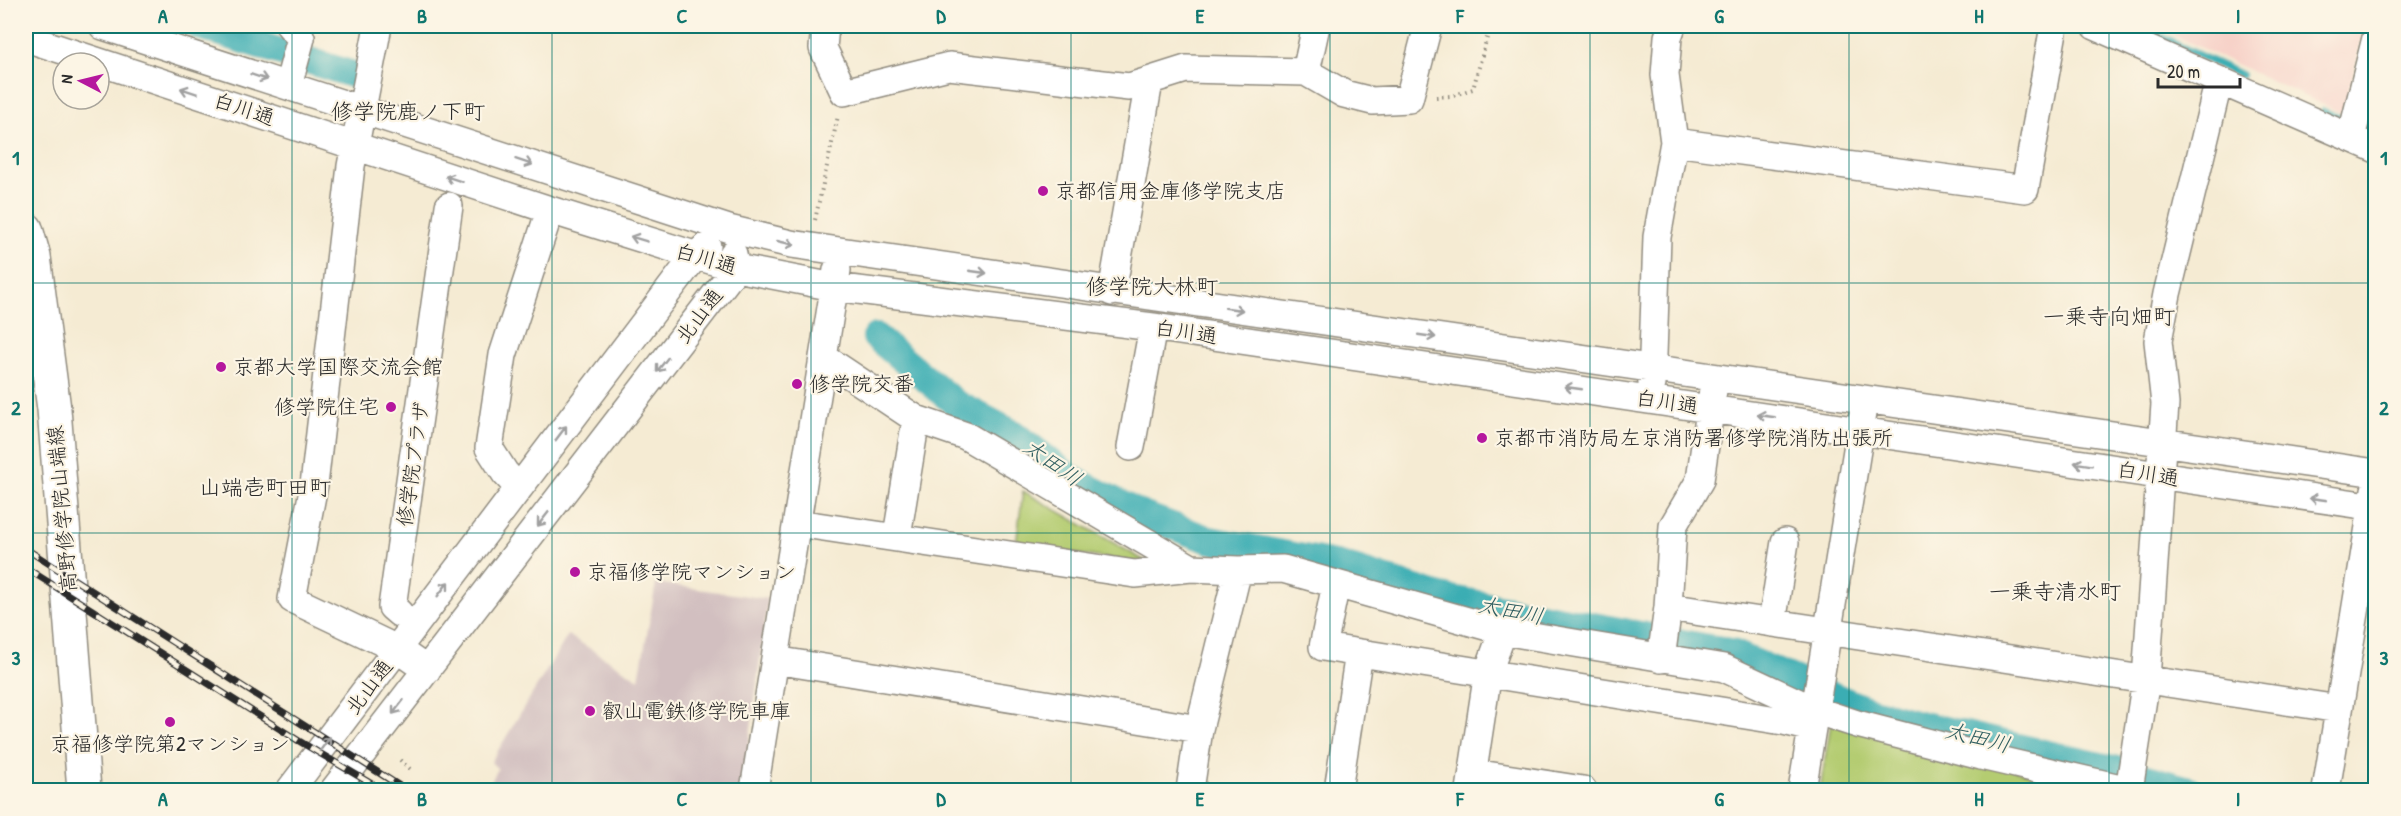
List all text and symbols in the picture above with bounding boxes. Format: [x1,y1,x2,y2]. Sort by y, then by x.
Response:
text: A [158,2,168,29]
text: B [417,2,427,29]
text: C [677,2,688,29]
text: D [936,2,946,29]
text: E [1196,2,1205,29]
text: F [1455,2,1465,29]
text: G [1714,2,1724,29]
text: H [1974,2,1984,29]
text: I [2236,2,2240,29]
north arrow [51,51,111,111]
scale bar [2158,51,2240,89]
text: 20 m [2167,59,2200,84]
one-way arrow [249,72,268,83]
text: N [55,73,78,85]
one-way arrow [180,85,199,96]
street label: 白川通 [210,85,279,132]
district label: 修学院鹿ノ下町 [331,96,485,126]
text: 1 [12,144,20,171]
text: 1 [2380,144,2388,171]
one-way arrow [514,157,533,168]
one-way arrow [445,173,464,184]
place label: 京都信用金庫修学院支店 [1055,176,1286,205]
marker: 京都信用金庫修学院支店 [1036,184,1050,198]
one-way arrow [630,233,649,244]
street label: 白川通 [672,236,740,281]
one-way arrow [776,237,795,249]
one-way arrow [968,267,988,278]
district label: 修学院大林町 [1086,271,1218,301]
street label: 北山通 [668,282,729,350]
district label: 一乗寺向畑町 [2043,301,2175,331]
one-way arrow [1223,304,1243,315]
street label: 白川通 [1153,313,1219,350]
one-way arrow [1416,331,1436,342]
place label: 京都大学国際交流会館 [233,352,443,381]
one-way arrow [655,357,668,373]
marker: 京都大学国際交流会館 [214,360,228,374]
place label: 修学院交番 [809,369,914,398]
marker: 修学院交番 [790,377,804,391]
one-way arrow [1563,383,1583,394]
street label: 白川通 [1634,383,1700,420]
place label: 修学院住宅 [274,392,379,421]
text: 2 [11,394,21,421]
text: 2 [2379,394,2389,421]
marker: 修学院住宅 [384,400,398,414]
street label: 修学院プラザ [389,400,436,528]
one-way arrow [1756,411,1776,422]
place label: 京都市消防局左京消防署修学院消防出張所 [1494,423,1893,452]
street label: 高野修学院山端線 [40,424,83,594]
one-way arrow [555,426,567,442]
water label: 太田川 [1017,431,1089,493]
marker: 京都市消防局左京消防署修学院消防出張所 [1475,431,1489,445]
street label: 白川通 [2115,454,2181,493]
one-way arrow [2074,459,2093,470]
district label: 山端壱町田町 [199,472,331,502]
one-way arrow [2308,493,2328,504]
one-way arrow [536,511,549,527]
place label: 京福修学院マンション [587,557,796,586]
marker: 京福修学院マンション [568,565,582,579]
district label: 一乗寺清水町 [1989,576,2121,606]
one-way arrow [437,581,450,597]
water label: 太田川 [1476,589,1546,631]
text: 3 [12,644,21,671]
text: 3 [2380,644,2389,671]
street label: 北山通 [338,653,399,721]
place label: 叡山電鉄修学院車庫 [602,696,791,725]
one-way arrow [392,699,405,715]
marker: 叡山電鉄修学院車庫 [583,704,597,718]
water label: 太田川 [1942,714,2014,760]
marker: 京福修学院第2マンション [163,715,177,729]
place label: 京福修学院第2マンション [50,729,290,758]
one-way arrow [319,736,331,752]
text: A [158,785,168,812]
text: B [417,785,427,812]
text: C [677,785,688,812]
text: D [936,785,946,812]
text: E [1196,785,1205,812]
text: F [1455,785,1465,812]
text: G [1714,785,1724,812]
text: H [1974,785,1984,812]
text: I [2236,785,2240,812]

